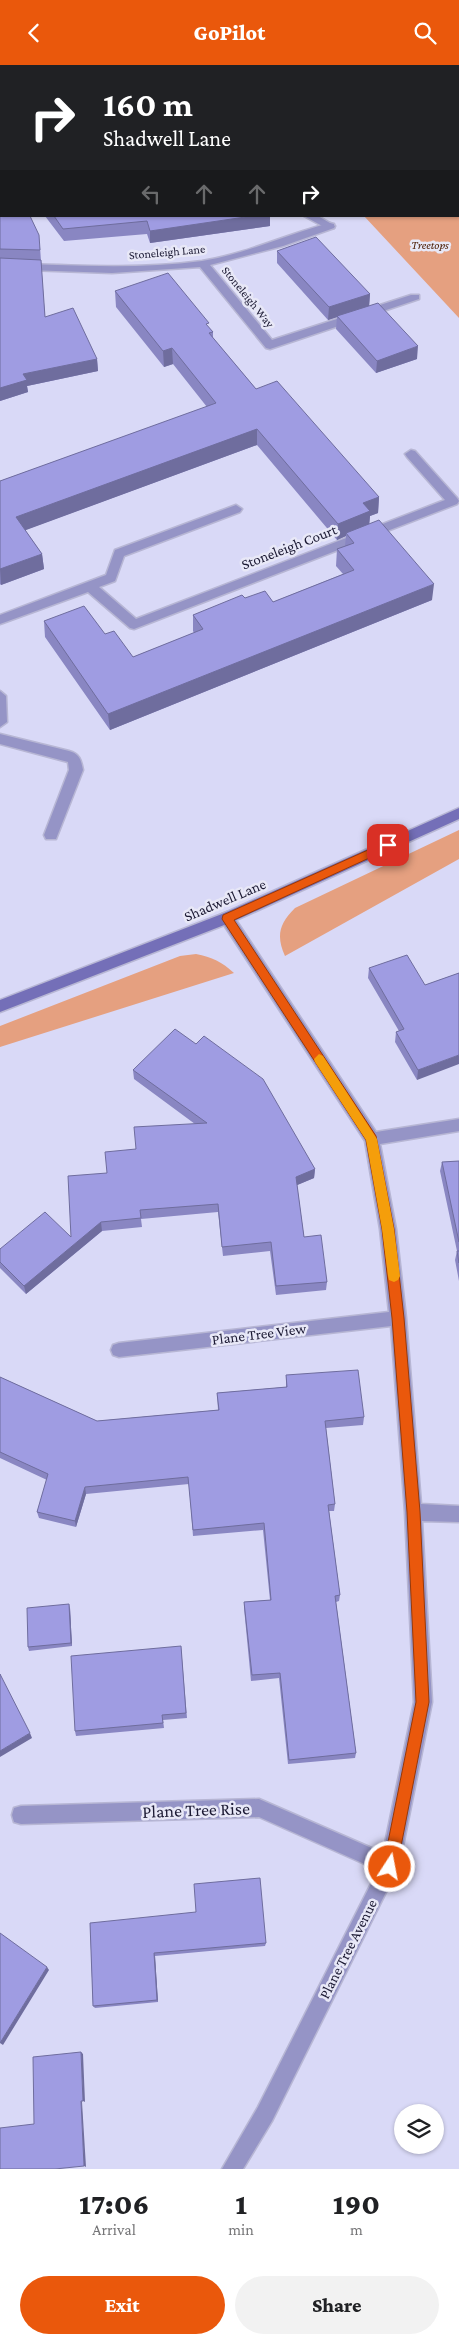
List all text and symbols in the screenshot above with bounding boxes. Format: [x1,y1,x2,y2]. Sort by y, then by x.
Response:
icon: back [20,19,48,47]
icon: search [411,19,439,47]
text: GoPilot [194,20,265,45]
icon: right [20,85,85,150]
text: 160 m [103,85,193,124]
text: Shadwell Lane [103,126,231,151]
icon: left [137,180,165,208]
icon: ahead [190,180,218,208]
icon: ahead [243,180,271,208]
icon: right [296,180,324,208]
park label: Treetops [411,238,449,252]
street label: Stoneleigh Lane [128,242,206,262]
street label: Stoneleigh Way [219,264,277,331]
street label: Stoneleigh Court [239,521,340,574]
pin [367,824,409,866]
icon: arrive [374,831,402,859]
street label: Shadwell Lane [182,875,269,924]
street label: Plane Tree View [211,1320,308,1348]
street label: Plane Tree Rise [142,1798,250,1822]
position arrow [363,1840,415,1892]
street label: Plane Tree Avenue [316,1896,380,2001]
map controls [394,2104,444,2154]
button: layers [394,2104,444,2154]
text: 17:06 [79,2187,149,2220]
text: 1 [235,2187,247,2220]
text: 190 [333,2187,380,2220]
text: Arrival [92,2221,136,2238]
text: min [228,2221,254,2238]
text: m [350,2221,363,2238]
button: Exit [20,2276,225,2334]
button: Share [235,2276,439,2334]

